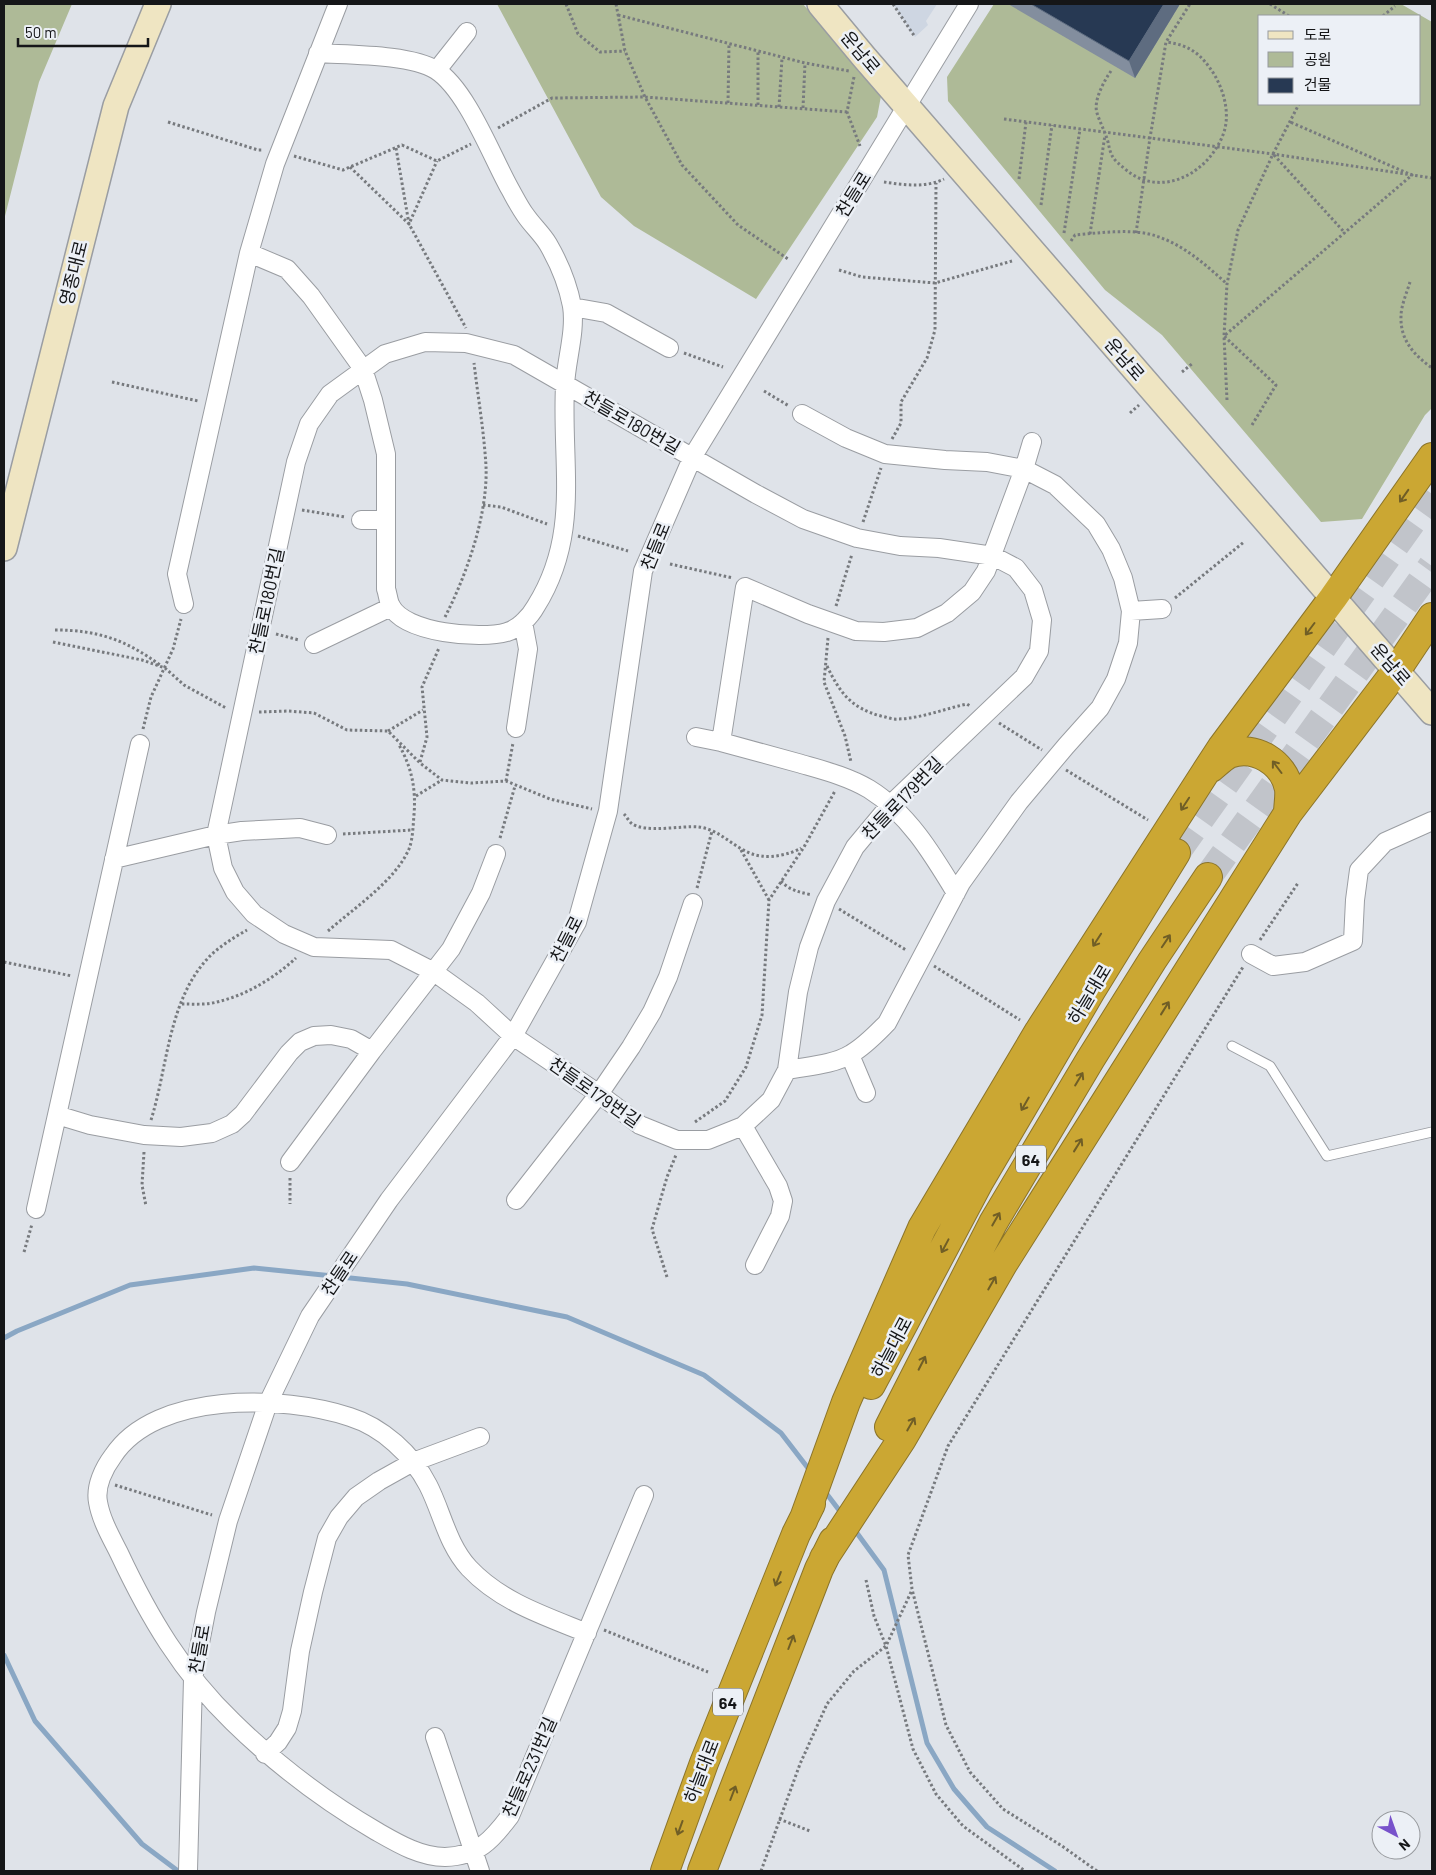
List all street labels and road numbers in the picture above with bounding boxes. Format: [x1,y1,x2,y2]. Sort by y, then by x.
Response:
street label: 운남로 [837,26,885,78]
street label: 찬들로 [831,167,875,221]
street label: 영종대로 [54,238,92,308]
street label: 운남로 [1100,333,1150,385]
street label: 찬들로180번길 [579,385,685,459]
street label: 찬들로 [635,519,675,573]
street label: 찬들로180번길 [244,546,288,656]
street label: 운남로 [1366,638,1416,690]
street label: 찬들로179번길 [857,752,947,844]
street label: 찬들로 [545,912,587,966]
street label: 하늘대로 [1063,960,1115,1028]
street label: 찬들로179번길 [545,1052,645,1132]
road number: 64 [1016,1146,1046,1172]
street label: 찬들로 [316,1246,362,1300]
street label: 하늘대로 [866,1313,916,1381]
street label: 찬들로 [184,1623,214,1675]
road number: 64 [713,1688,743,1715]
street label: 찬들로231번길 [497,1713,561,1821]
street label: 하늘대로 [679,1736,723,1806]

